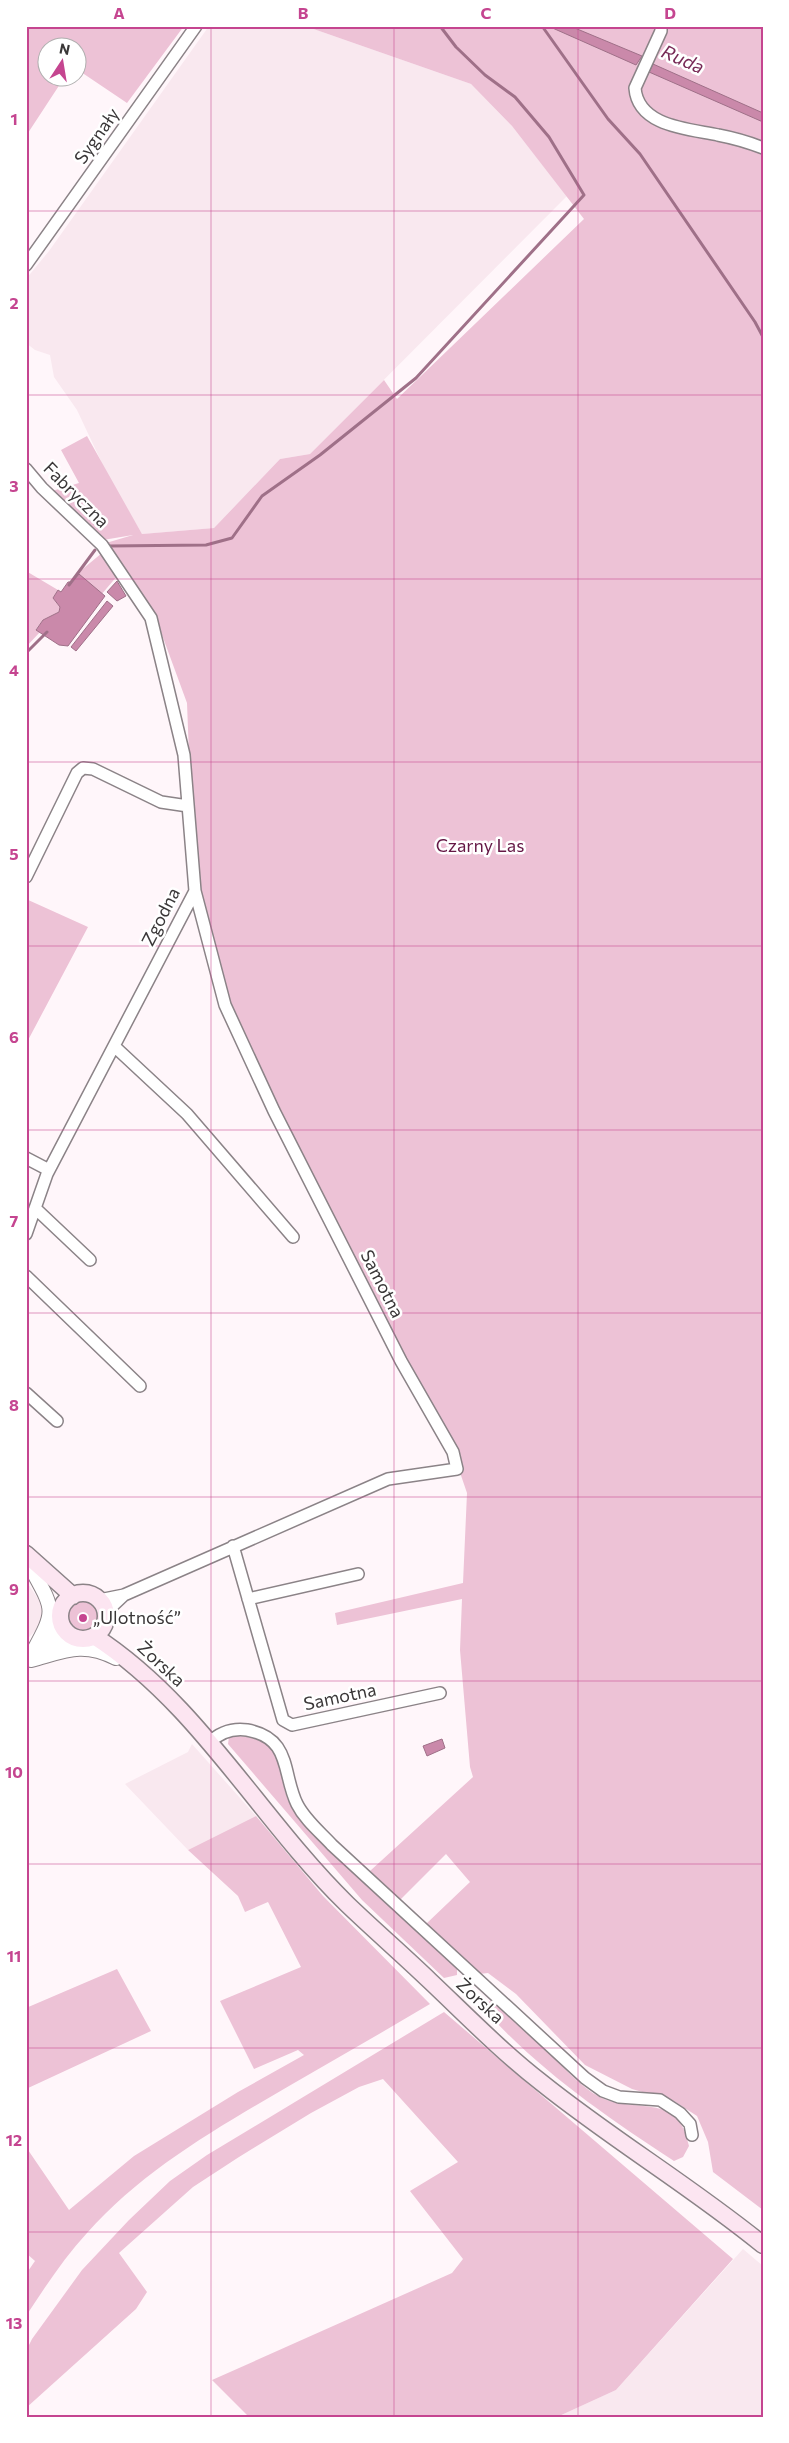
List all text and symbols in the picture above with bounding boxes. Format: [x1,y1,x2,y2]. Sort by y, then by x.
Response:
text: A [113,3,125,22]
text: B [298,3,309,22]
text: C [481,3,492,22]
text: D [664,3,676,22]
north arrow [38,38,88,88]
text: N [58,39,72,58]
water label: Ruda [658,39,708,78]
street label: Sygnały [69,103,123,168]
text: 1 [10,109,18,128]
text: 2 [9,293,19,312]
street label: Fabryczna [39,457,114,532]
text: 3 [9,476,19,495]
text: 4 [9,660,19,679]
park label: Czarny Las [436,834,524,856]
text: 5 [9,844,19,863]
street label: Zgodna [136,884,184,949]
text: 6 [9,1027,19,1046]
text: 7 [10,1211,19,1230]
street label: Samotna [356,1246,409,1321]
text: 8 [9,1395,19,1414]
text: 9 [9,1579,19,1598]
place label: „Ulotność” [93,1606,181,1628]
marker: „Ulotność” [77,1612,89,1624]
street label: Żorska [133,1636,190,1691]
street label: Samotna [302,1678,378,1714]
text: 10 [5,1762,23,1781]
text: 11 [7,1946,21,1965]
street label: Żorska [452,1973,509,2028]
text: 12 [6,2130,22,2149]
text: 13 [6,2313,22,2332]

